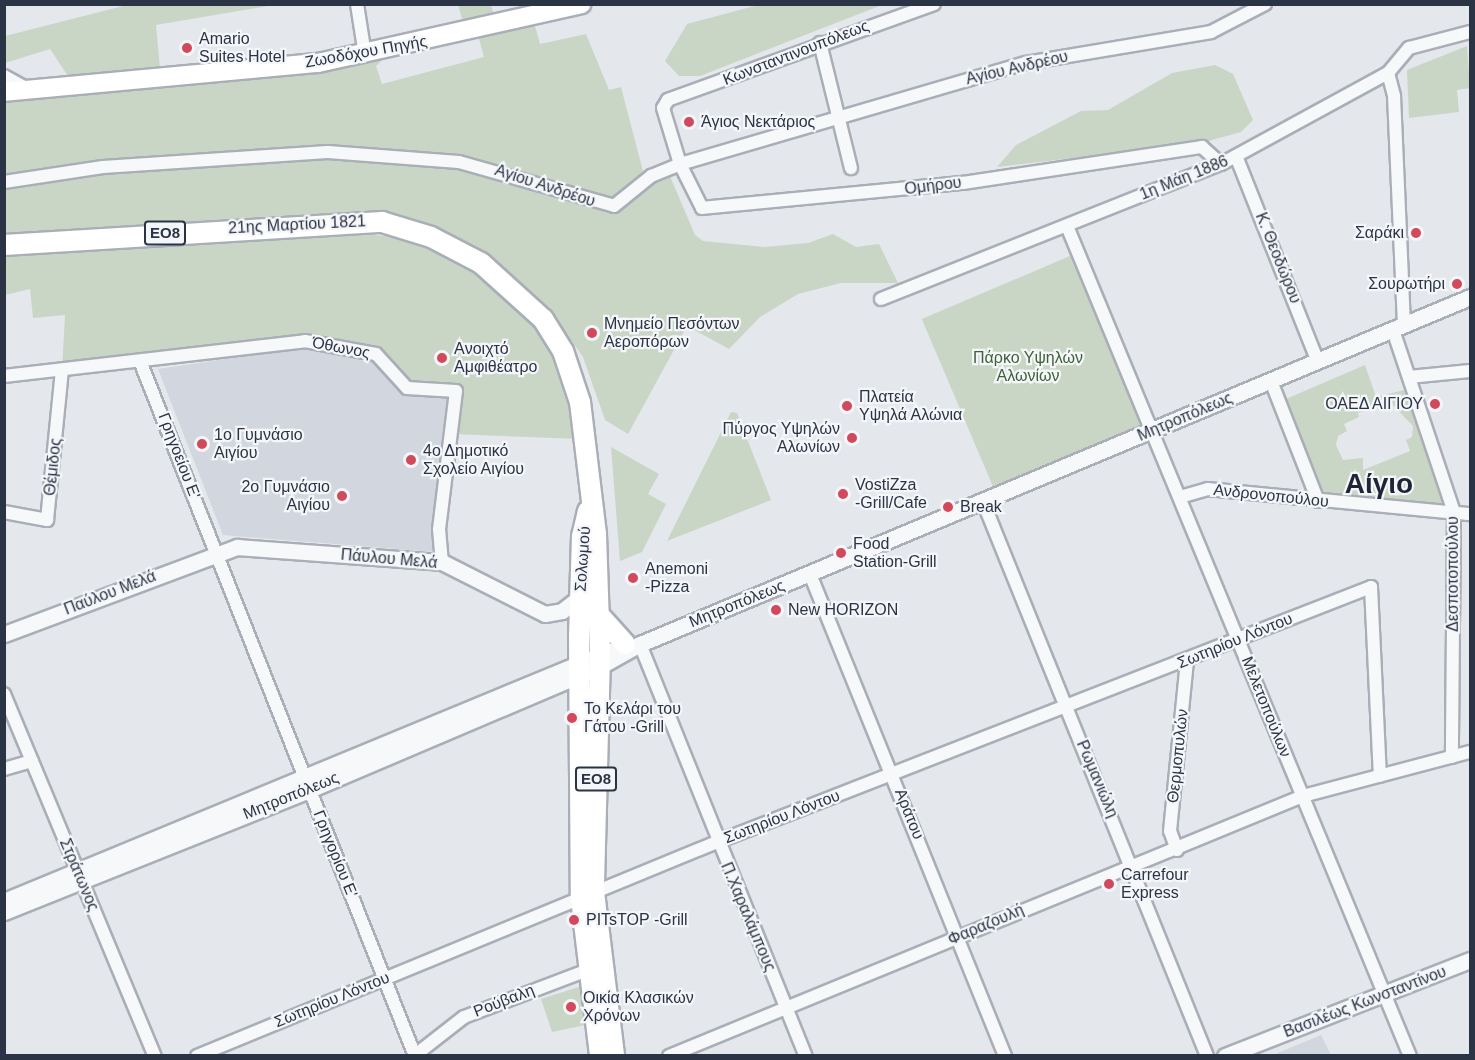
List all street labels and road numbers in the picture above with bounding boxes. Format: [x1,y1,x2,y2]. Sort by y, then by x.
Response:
street label: Κωνσταντινουπόλεως [720,16,872,90]
street label: Ζωοδόχου Πηγής [303,32,429,72]
street label: Αγίου Ανδρέου [964,47,1070,89]
street label: 1η Μάη 1886 [1137,152,1231,204]
street label: Αγίου Ανδρέου [492,161,598,211]
street label: Ομήρου [903,173,963,199]
street label: Κ. Θεοδώρου [1251,210,1305,306]
street label: 21ης Μαρτίου 1821 [228,212,366,238]
road number: ΕΟ8 [142,221,188,245]
street label: Όθωνος [311,333,371,363]
street label: Μητροπόλεως [1135,388,1235,446]
street label: Γρηγοείου Ε' [154,410,204,502]
street label: Θέμιδος [40,437,66,497]
street label: Ανδρονοπούλου [1212,480,1330,512]
street label: Δεσποτοπούλου [1443,516,1463,632]
street label: Σολωμού [571,526,595,592]
street label: Πάυλου Μελά [340,545,438,573]
street label: Παύλου Μελά [61,567,159,619]
street label: Μητροπόλεως [686,576,788,632]
street label: Σωτηρίου Λόντου [1174,609,1296,673]
street label: Μελετοπούλων [1237,654,1295,760]
street label: Θερμοπυλών [1164,708,1192,804]
street label: Ρωμανιώλη [1072,737,1122,821]
road number: ΕΟ8 [574,767,618,791]
street label: Μητροπόλεως [240,768,342,824]
street label: Σωτηρίου Λόντου [721,786,843,848]
street label: Αράτου [890,786,928,842]
street label: Γρηγορίου Ε' [309,808,361,900]
street label: Στράτωνος [55,836,103,914]
street label: Π.Χαραλάμπους [716,860,780,974]
street label: Φαραζουλή [945,900,1027,950]
street label: Βασιλέως Κωνσταντίνου [1281,962,1449,1042]
street label: Σωτηρίου Λόντου [271,968,393,1032]
street label: Ρούβαλη [471,981,537,1021]

